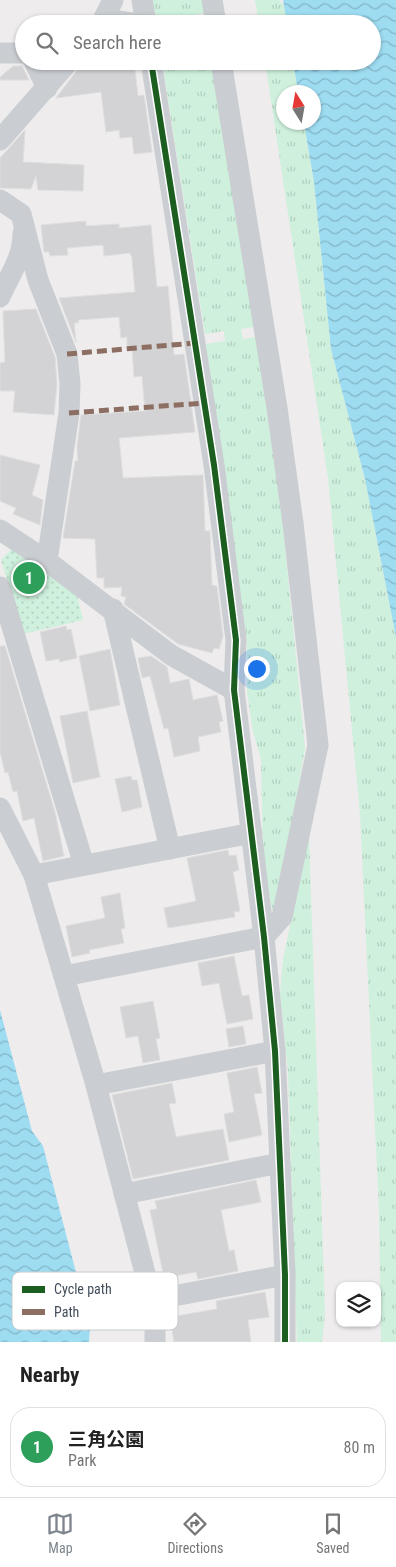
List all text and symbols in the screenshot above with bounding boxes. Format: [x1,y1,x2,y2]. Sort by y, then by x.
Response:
search box [15,15,381,70]
icon: search [33,29,61,57]
text: Search here [73,31,161,54]
north arrow [276,85,321,130]
pin: 1 [13,559,45,597]
your location [244,656,270,682]
legend [12,1272,178,1330]
text: Cycle path [54,1281,112,1297]
map controls [336,1282,381,1327]
button: layers [336,1282,381,1327]
text: Path [54,1304,79,1320]
text: Nearby [20,1363,79,1387]
text: 三角公園 [68,1428,144,1451]
text: 1 [33,1438,41,1457]
text: 80 m [343,1438,375,1457]
text: Park [68,1451,97,1470]
tab: Map [46,1510,74,1556]
tab: Directions [167,1510,223,1556]
tab: Saved [316,1510,350,1556]

